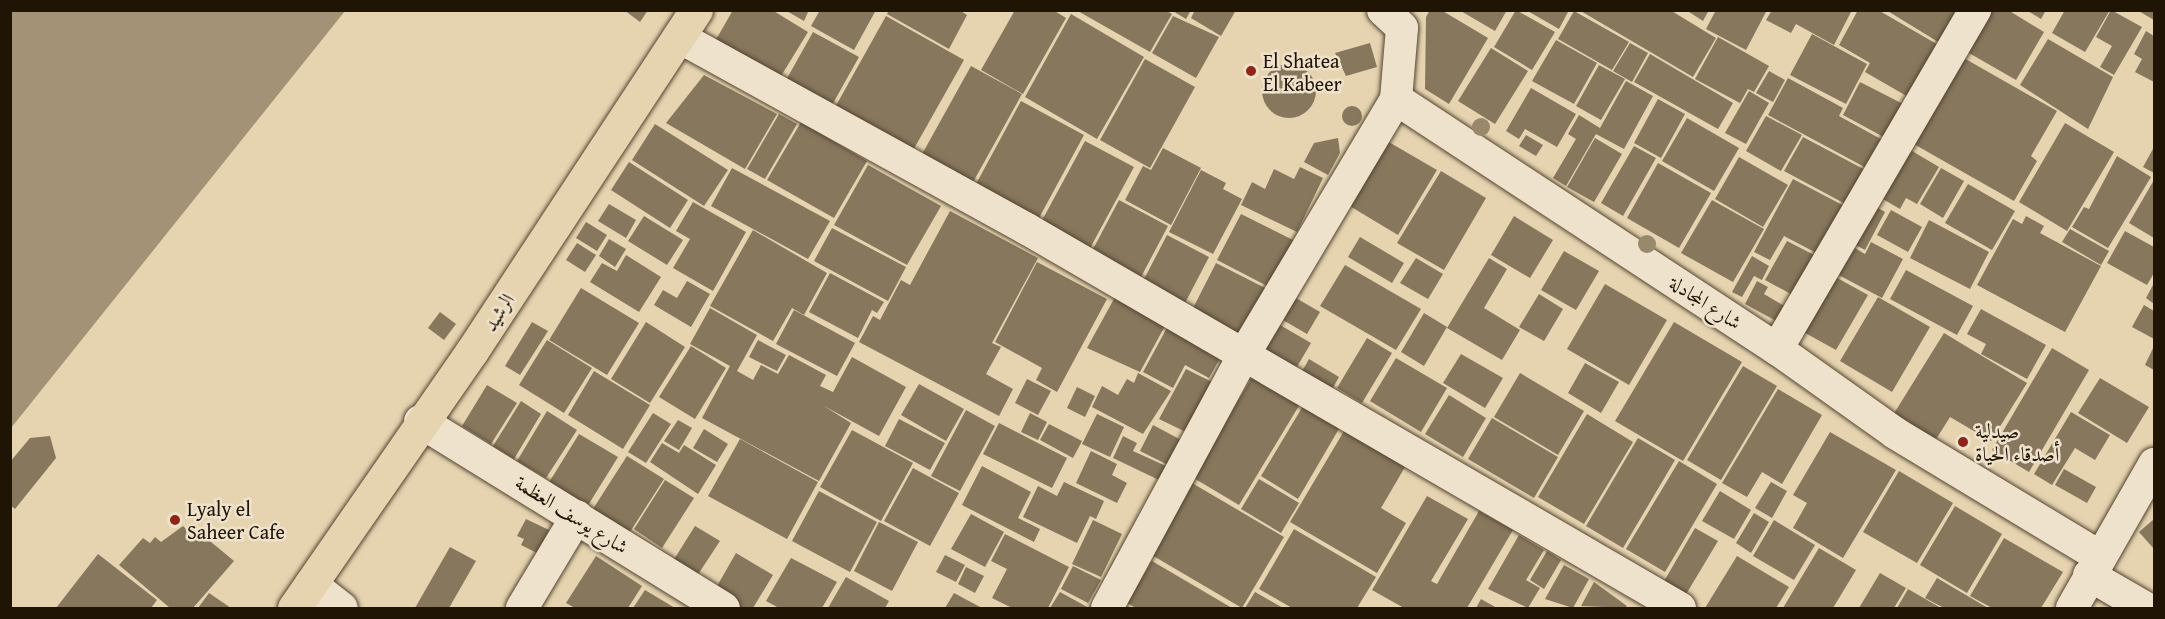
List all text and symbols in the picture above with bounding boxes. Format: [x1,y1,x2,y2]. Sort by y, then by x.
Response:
place label: El Shatea El Kabeer [1263,48,1342,95]
marker: El Shatea El Kabeer [1244,64,1258,78]
street label: شارع المجادلة [1666,270,1746,334]
street label: الرشيد [477,289,519,335]
place label: صيدلية أصدقاء الحياة [1975,418,2059,465]
marker: صيدلية أصدقاء الحياة [1956,435,1970,449]
street label: شارع يوسف العظمة [511,470,633,558]
place label: Lyaly el Saheer Cafe [187,496,285,543]
marker: Lyaly el Saheer Cafe [168,513,182,527]

